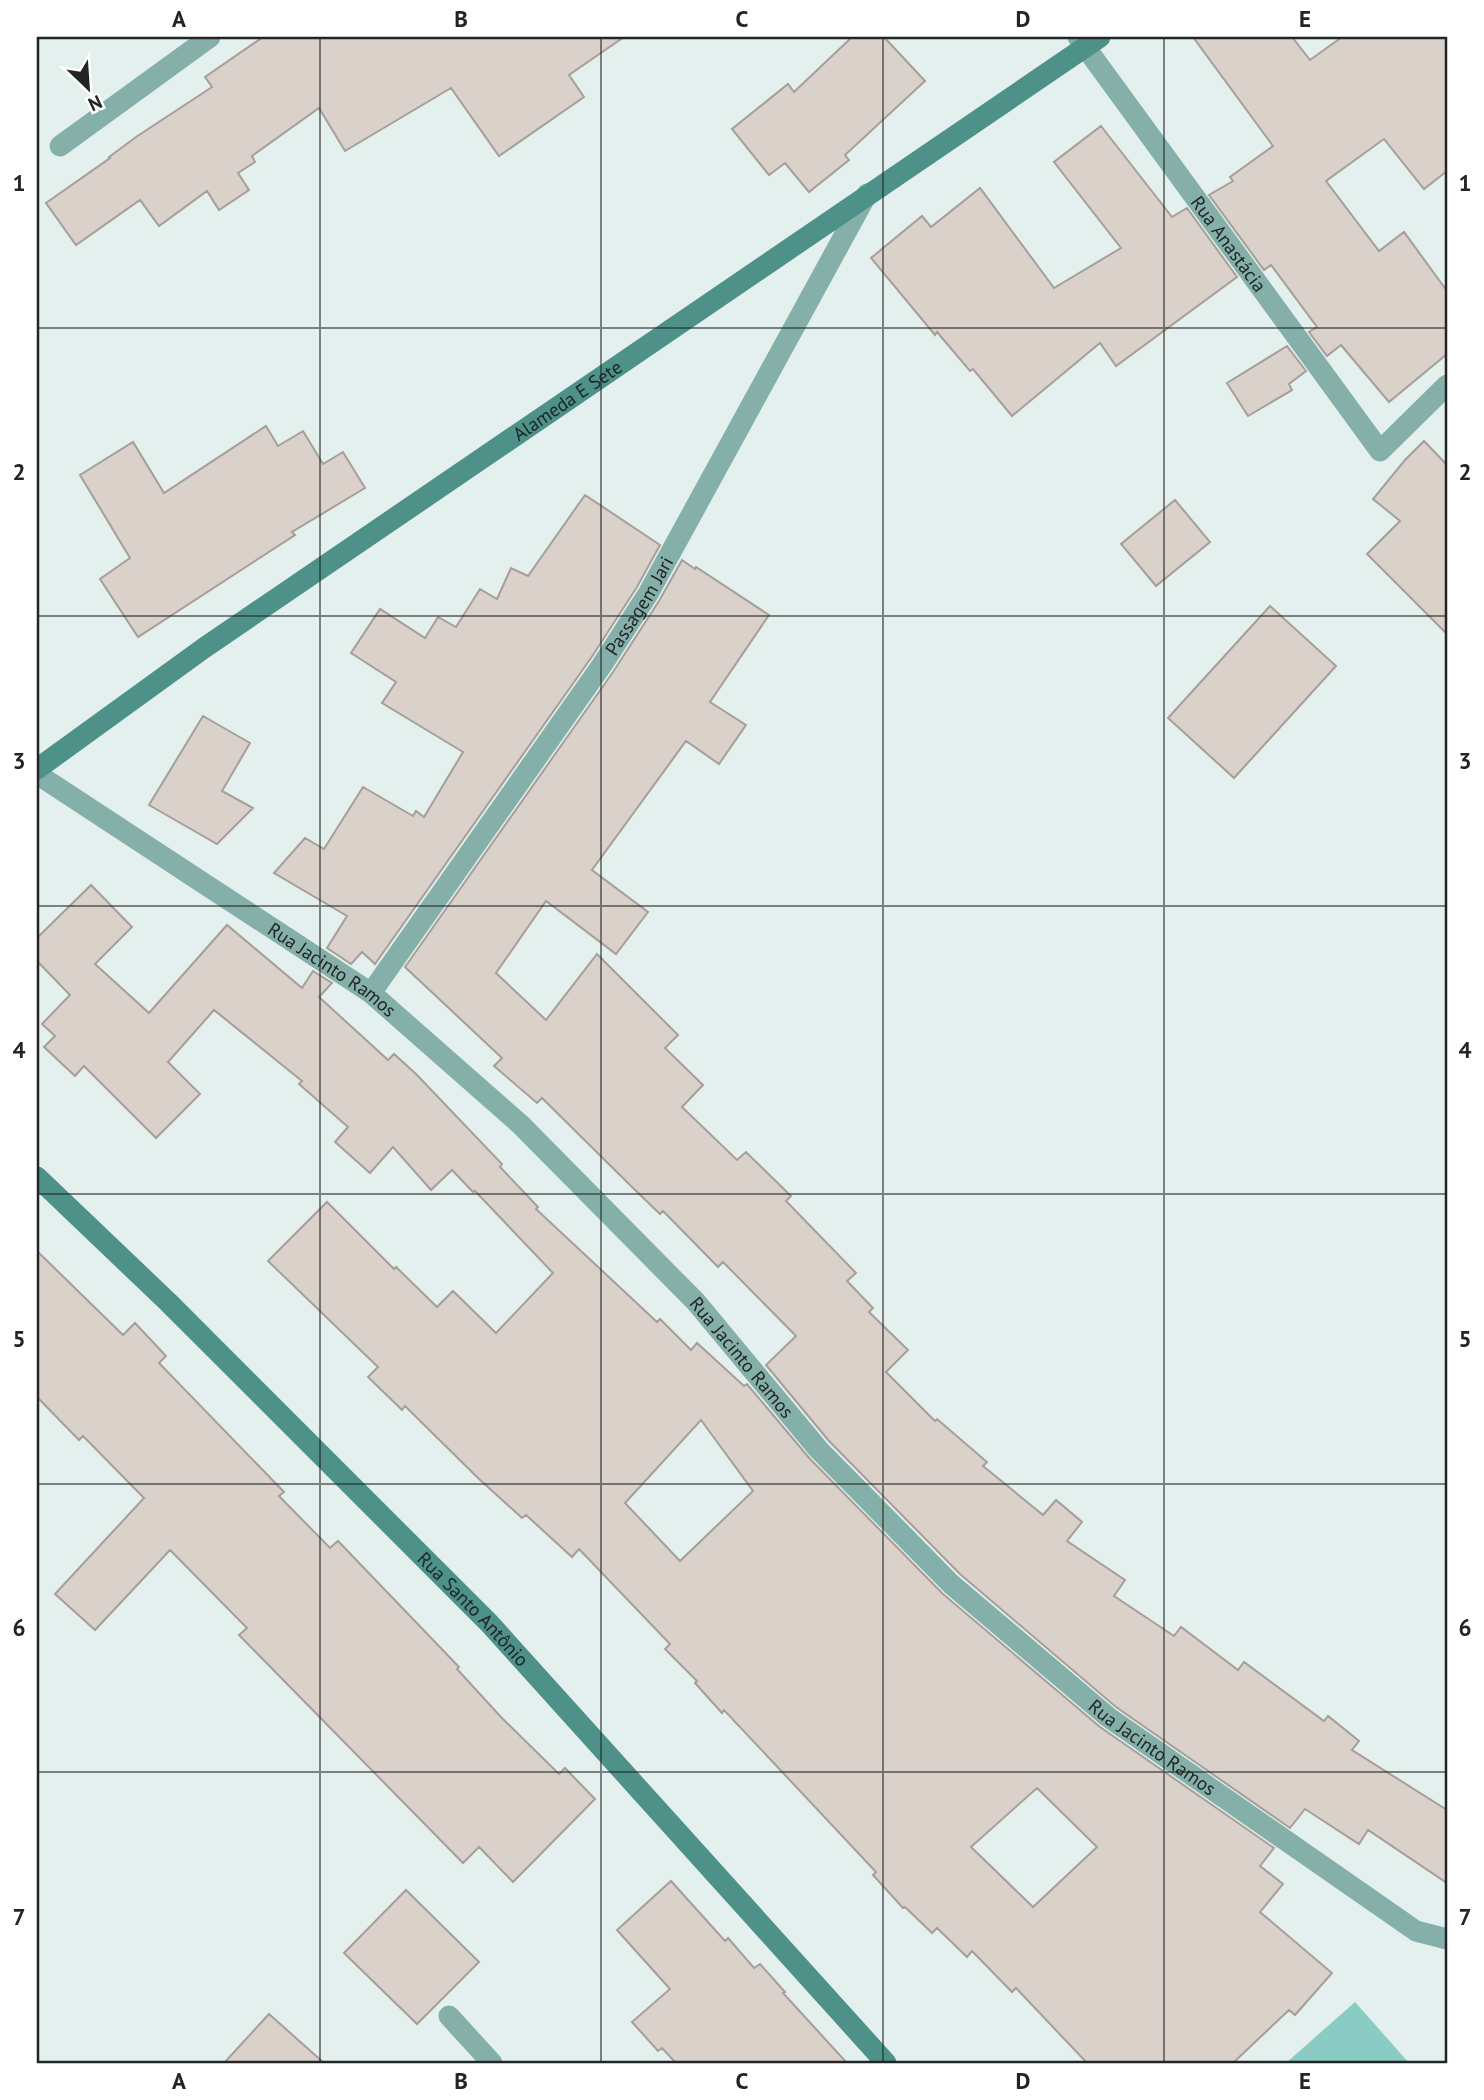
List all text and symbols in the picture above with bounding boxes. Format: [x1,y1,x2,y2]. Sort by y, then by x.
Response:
text: A [172,4,186,33]
text: B [454,4,468,33]
text: C [736,4,749,33]
text: D [1016,4,1030,33]
text: E [1299,4,1311,33]
north arrow [52,52,122,122]
text: N [84,90,106,117]
text: 1 [12,168,26,197]
text: 1 [1458,168,1472,197]
street label: Rua Anastácia [1186,191,1272,297]
street label: Alameda E Sete [508,355,627,446]
text: 2 [12,457,26,486]
text: 2 [1458,457,1472,486]
street label: Passagem Jari [600,552,678,660]
text: 3 [12,746,26,775]
text: 3 [1458,746,1472,775]
street label: Rua Jacinto Ramos [263,917,401,1022]
text: 4 [12,1035,26,1064]
text: 4 [1458,1035,1472,1064]
street label: Rua Jacinto Ramos [685,1292,799,1423]
text: 5 [12,1324,26,1353]
text: 5 [1458,1324,1472,1353]
street label: Rua Santo Antônio [412,1546,534,1671]
text: 6 [12,1613,26,1642]
text: 6 [1458,1613,1472,1642]
street label: Rua Jacinto Ramos [1084,1694,1221,1800]
text: 7 [12,1902,26,1931]
text: 7 [1458,1902,1472,1931]
text: A [172,2066,186,2095]
text: B [454,2066,468,2095]
text: C [736,2066,749,2095]
text: D [1016,2066,1030,2095]
text: E [1299,2066,1311,2095]

